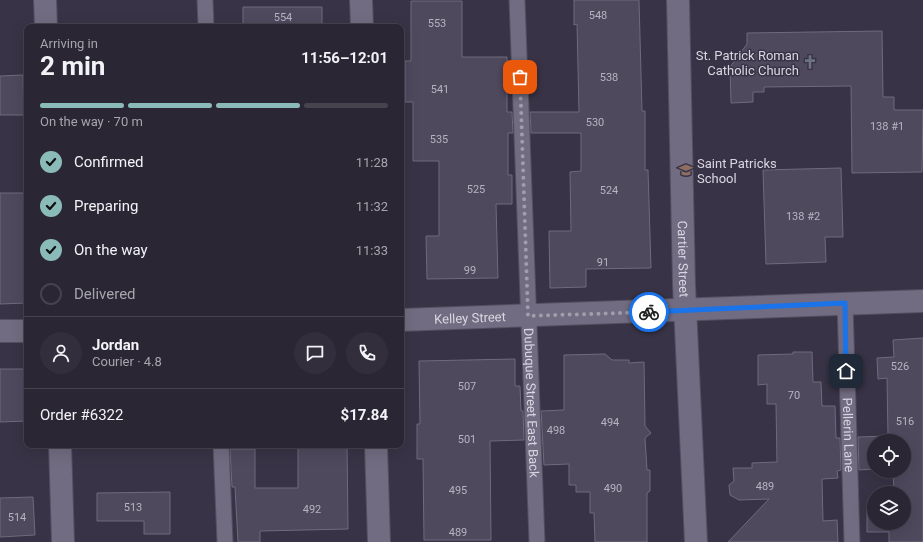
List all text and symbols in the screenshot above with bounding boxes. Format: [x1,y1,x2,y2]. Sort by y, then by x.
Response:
house number: 548 [589,9,607,22]
house number: 554 [274,11,292,24]
house number: 553 [428,17,446,30]
text: Arriving in [40,36,98,51]
place label: St. Patrick Roman Catholic Church [696,48,799,78]
text: 11:56–12:01 [301,49,388,67]
text: 2 min [40,51,105,81]
church icon: St. Patrick Roman Catholic Church [802,54,818,70]
pin [503,60,537,94]
icon: bag [509,66,531,88]
house number: 538 [600,71,618,84]
house number: 541 [431,83,449,96]
text: On the way · 70 m [40,114,143,129]
house number: 530 [586,116,604,129]
house number: 138 #1 [870,120,904,133]
house number: 535 [430,133,448,146]
icon: check [40,151,62,173]
text: Confirmed [74,153,144,171]
text: 11:28 [356,155,388,170]
place label: Saint Patricks School [697,156,777,186]
school or university icon: Saint Patricks School [678,162,694,178]
house number: 525 [467,183,485,196]
house number: 524 [600,184,618,197]
icon: check [40,195,62,217]
text: Preparing [74,197,138,215]
text: 11:32 [356,199,388,214]
house number: 138 #2 [786,210,820,223]
street label: Cartier Street [675,220,692,298]
icon: check [40,239,62,261]
text: On the way [74,241,148,259]
text: 11:33 [356,243,388,258]
house number: 91 [597,256,609,269]
house number: 99 [464,264,476,277]
text: Delivered [74,285,136,303]
courier [629,292,669,332]
icon: bike [638,301,660,323]
street label: Kelley Street [434,309,506,326]
street label: Dubuque Street East Back [522,328,542,478]
button: person [40,332,82,374]
button: chat [294,332,336,374]
button: phone [346,332,388,374]
text: Jordan [92,336,139,354]
text: Courier · 4.8 [92,354,162,369]
pin [829,354,863,388]
icon: home [835,360,857,382]
house number: 526 [891,360,909,373]
house number: 507 [458,380,476,393]
house number: 70 [788,389,800,402]
street label: Pellerin Lane [840,398,857,472]
text: Order #6322 [40,406,123,424]
text: $17.84 [341,406,388,424]
house number: 516 [896,415,914,428]
house number: 494 [601,416,619,429]
house number: 498 [547,424,565,437]
house number: 501 [458,433,476,446]
map controls [867,434,911,530]
button: locate [867,434,911,478]
house number: 489 [756,480,774,493]
house number: 490 [604,482,622,495]
house number: 495 [449,484,467,497]
button: layers [867,486,911,530]
house number: 513 [124,501,142,514]
house number: 492 [303,503,321,516]
house number: 514 [8,511,26,524]
house number: 489 [449,526,467,539]

